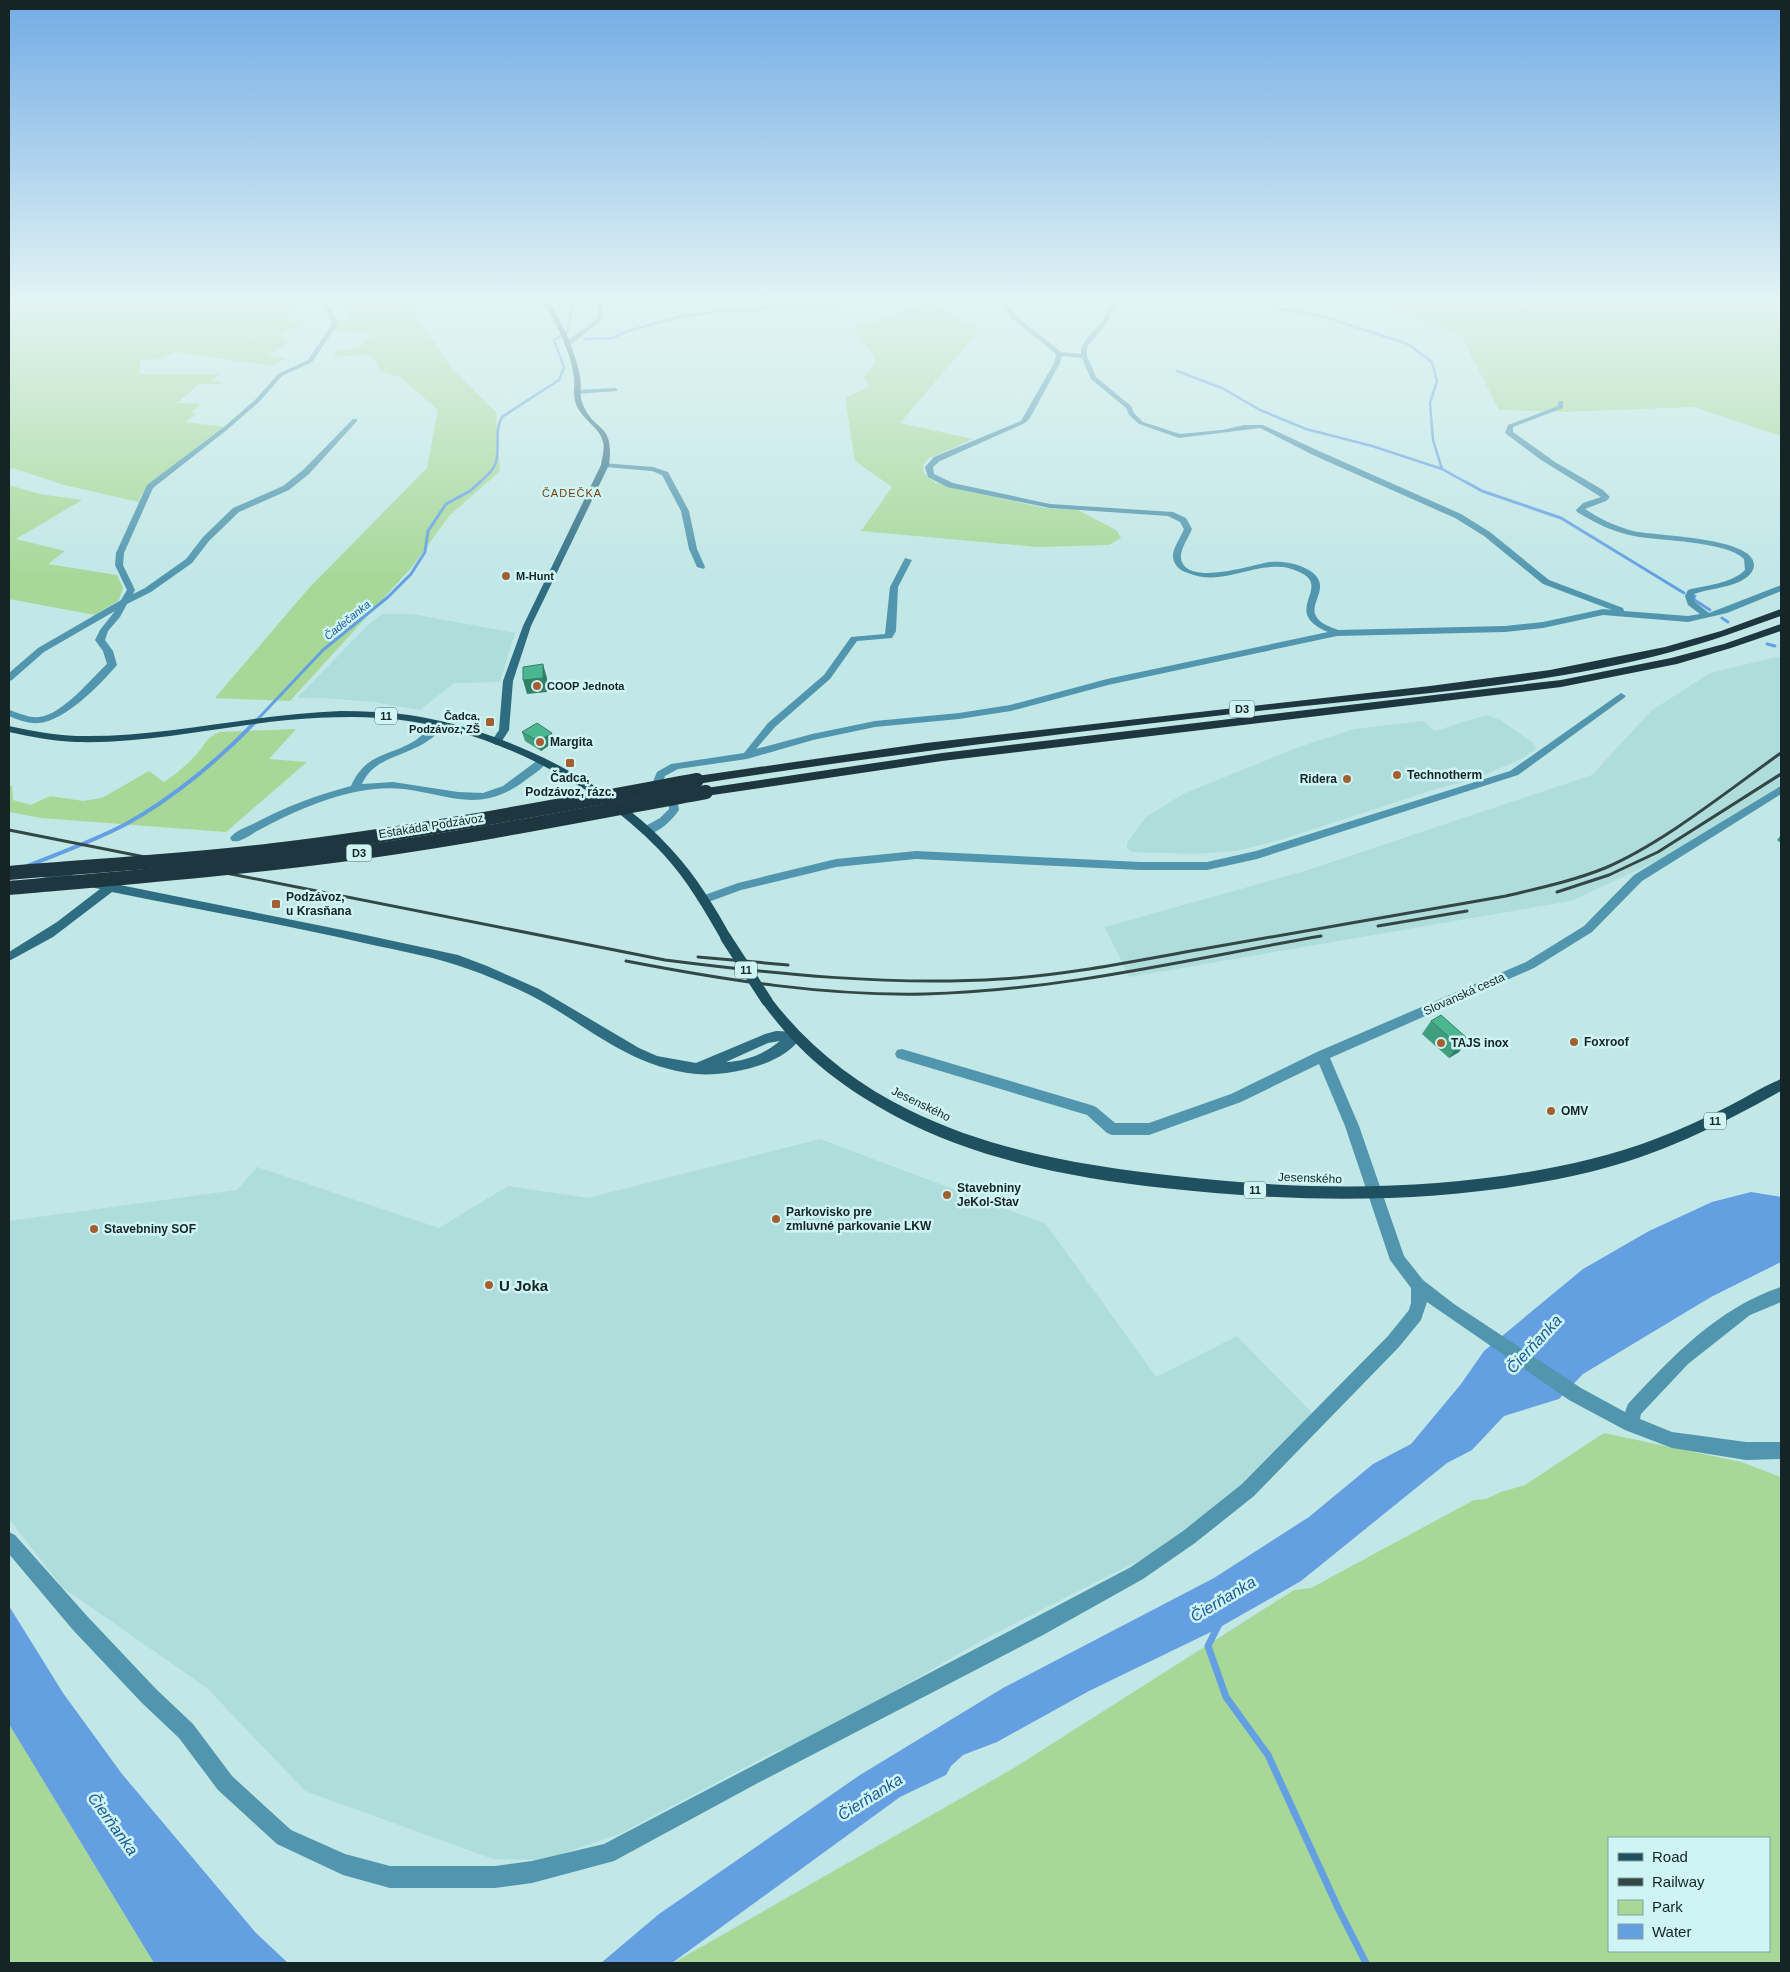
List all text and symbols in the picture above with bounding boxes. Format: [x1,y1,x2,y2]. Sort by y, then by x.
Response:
district label: ČADEČKA [542,487,602,499]
marker: M-Hunt [500,570,512,582]
place label: M-Hunt [516,570,554,582]
water label: Čadečanka [322,598,372,642]
marker: COOP Jednota [531,680,543,692]
place label: COOP Jednota [547,680,625,692]
road number: D3 [1230,701,1254,718]
road number: 11 [375,708,397,724]
place label: Čadca, Podzávoz, ZŠ [409,710,480,735]
marker: Čadca, Podzávoz, ZŠ [484,716,496,728]
place label: Margita [550,735,593,749]
marker: Margita [534,736,546,748]
marker: Čadca, Podzávoz, rázc. [564,757,576,769]
place label: Technotherm [1407,768,1482,782]
marker: Technotherm [1391,769,1403,781]
place label: Čadca, Podzávoz, rázc. [525,770,615,799]
place label: Ridera [1300,772,1337,786]
marker: Ridera [1341,773,1353,785]
street label: Estakáda Podzávoz [378,811,484,841]
road number: D3 [346,844,372,861]
place label: Podzávoz, u Krasňana [286,890,352,918]
marker: Podzávoz, u Krasňana [270,898,282,910]
road number: 11 [735,962,757,978]
street label: Slovanská cesta [1421,970,1507,1018]
place label: Foxroof [1584,1035,1630,1049]
place label: TAJS inox [1451,1036,1509,1050]
marker: Foxroof [1568,1036,1580,1048]
marker: TAJS inox [1435,1037,1447,1049]
street label: Jesenského [889,1084,953,1124]
place label: OMV [1561,1104,1588,1118]
marker: OMV [1545,1105,1557,1117]
road number: 11 [1704,1112,1726,1130]
street label: Jesenského [1278,1170,1343,1186]
place label: Stavebniny JeKol-Stav [957,1181,1021,1209]
road number: 11 [1244,1182,1266,1198]
marker: Stavebniny JeKol-Stav [941,1189,953,1201]
place label: Parkovisko pre zmluvné parkovanie LKW [786,1205,932,1233]
marker: Parkovisko pre zmluvné parkovanie LKW [770,1213,782,1225]
place label: Stavebniny SOF [104,1222,196,1236]
marker: Stavebniny SOF [88,1223,100,1235]
place label: U Joka [499,1277,549,1294]
marker: U Joka [483,1279,495,1291]
water label: Čierňanka [1502,1311,1565,1376]
water label: Čierňanka [1187,1572,1259,1625]
water label: Čierňanka [834,1770,906,1824]
water label: Čierňanka [85,1789,142,1859]
legend [1608,1837,1770,1952]
text: Road [1652,1848,1688,1865]
text: Railway [1652,1873,1705,1890]
text: Park [1652,1898,1683,1915]
text: Water [1652,1923,1691,1940]

